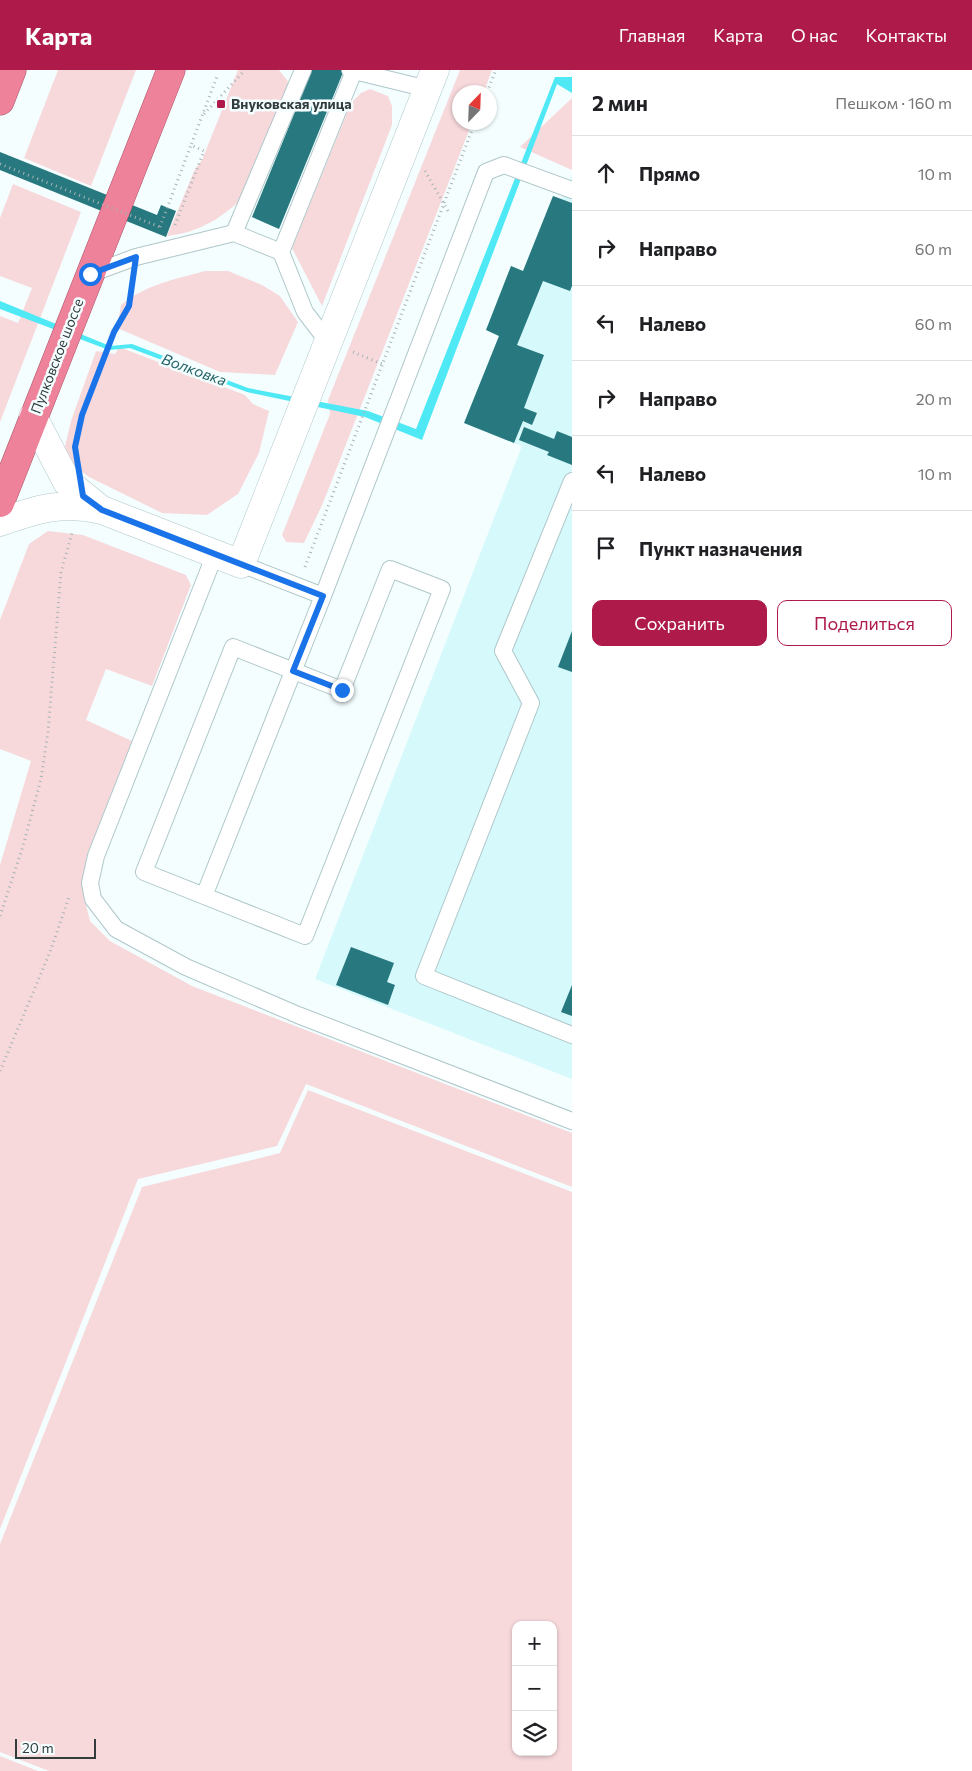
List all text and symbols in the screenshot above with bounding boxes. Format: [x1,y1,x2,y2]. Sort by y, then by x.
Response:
text: Карта [25,21,92,50]
text: Главная [619,24,685,46]
text: Карта [713,24,763,46]
text: О нас [791,24,838,46]
text: Контакты [866,24,947,46]
north arrow [452,85,497,130]
text: 2 мин [592,90,648,115]
text: Пешком · 160 m [835,93,952,112]
place label: Внуковская улица [231,95,352,112]
marker: Внуковская улица [215,98,227,110]
icon: ahead [592,159,620,187]
text: Прямо [639,162,700,185]
text: 10 m [918,164,952,183]
icon: right [592,234,620,262]
text: Направо [639,237,717,260]
text: 60 m [915,239,952,258]
route start [79,263,102,286]
street label: Пулковское шоссе [27,296,86,416]
icon: left [592,309,620,337]
text: Налево [639,312,706,335]
text: 60 m [915,314,952,333]
water label: Волковка [160,349,229,389]
icon: right [592,384,620,412]
text: Направо [639,387,717,410]
text: 20 m [916,389,952,408]
icon: left [592,459,620,487]
text: Налево [639,462,706,485]
text: 10 m [918,464,952,483]
icon: arrive [592,534,620,562]
text: Пункт назначения [639,537,802,560]
button: Сохранить [592,600,767,646]
button: Поделиться [777,600,952,646]
route end [331,679,354,702]
map controls [512,1621,557,1756]
button: + [512,1621,557,1666]
button: − [512,1666,557,1711]
button: layers [512,1711,557,1756]
scale bar [15,1736,96,1759]
text: 20 m [22,1739,54,1756]

